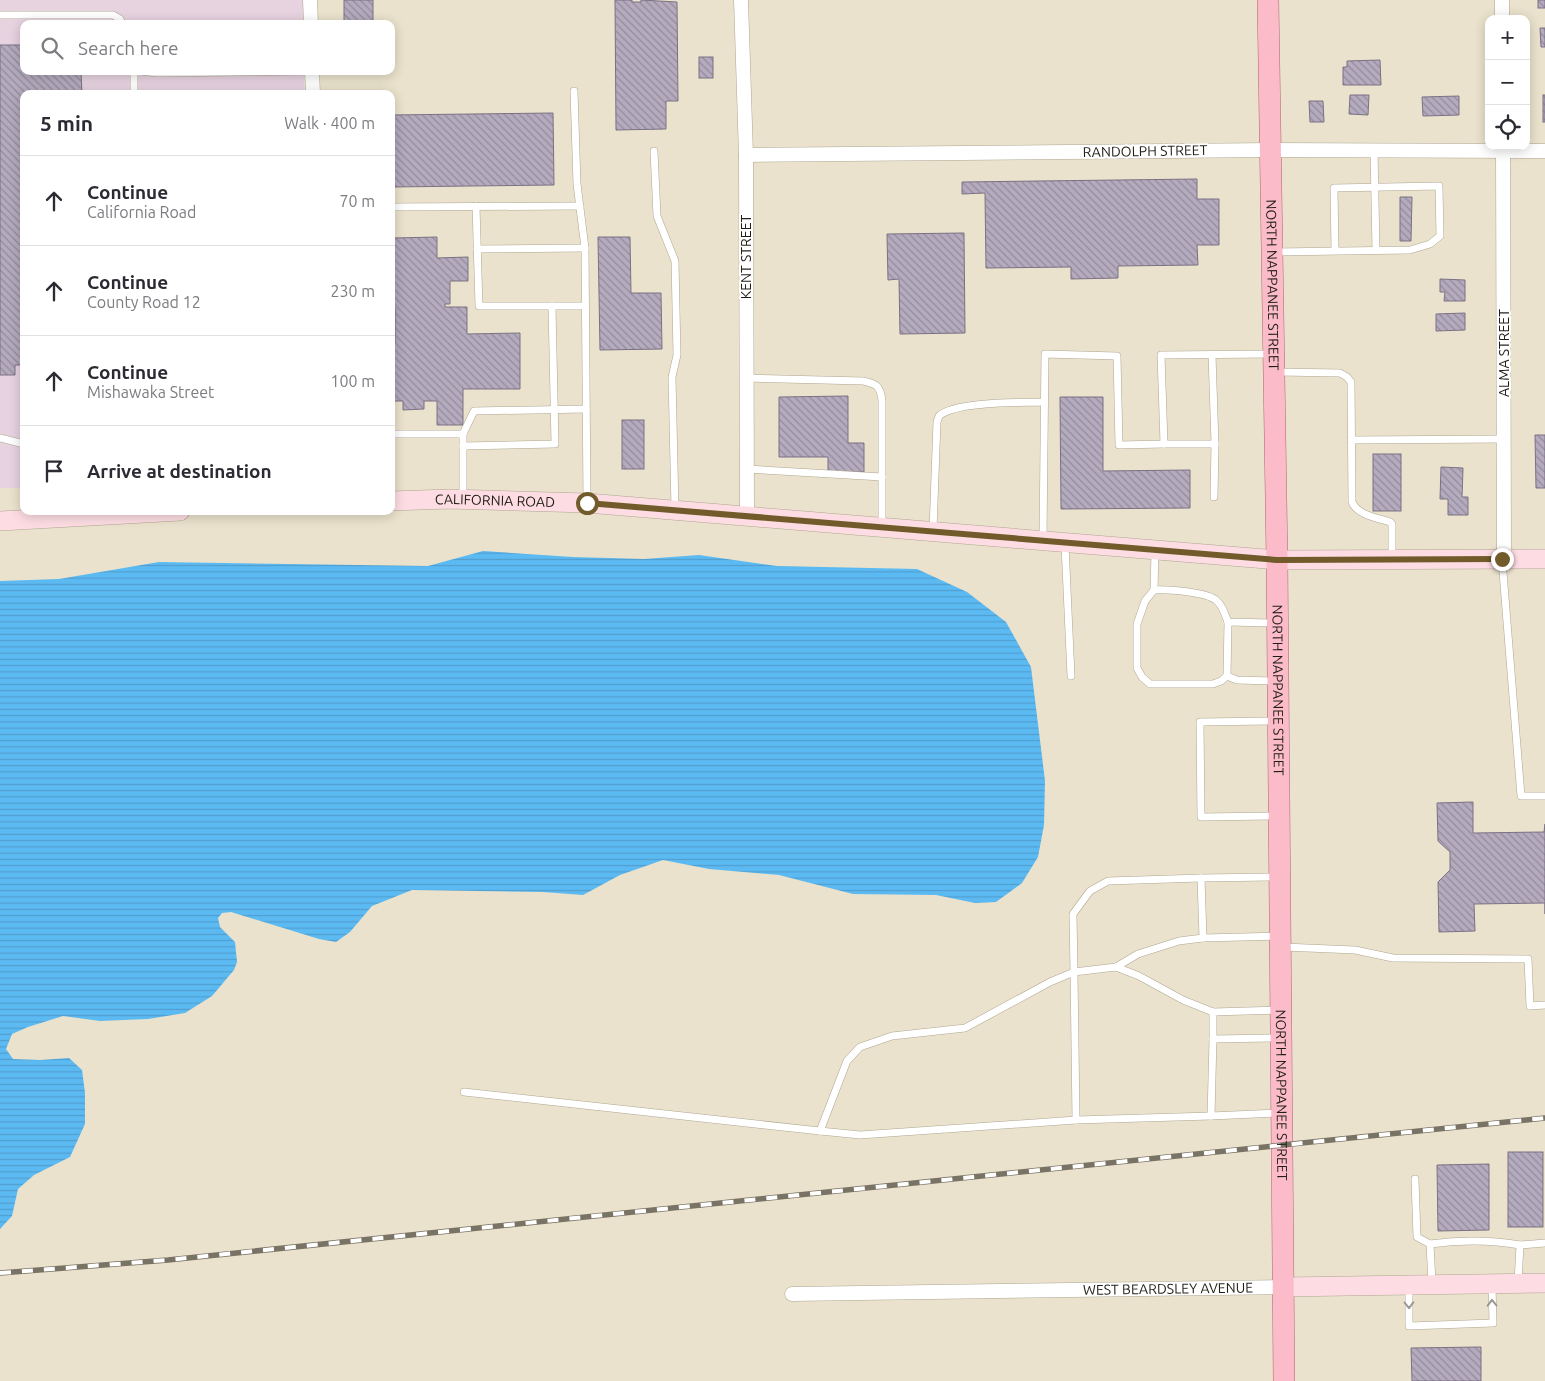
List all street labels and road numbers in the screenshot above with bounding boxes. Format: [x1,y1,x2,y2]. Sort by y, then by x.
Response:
street label: RANDOLPH STREET [1082,142,1208,160]
street label: NORTH NAPPANEE STREET [1263,199,1282,371]
street label: KENT STREET [738,214,754,299]
street label: ALMA STREET [1496,309,1512,397]
street label: CALIFORNIA ROAD [435,491,555,510]
street label: NORTH NAPPANEE STREET [1269,604,1287,776]
street label: NORTH NAPPANEE STREET [1273,1009,1290,1181]
street label: WEST BEARDSLEY AVENUE [1083,1279,1253,1298]

